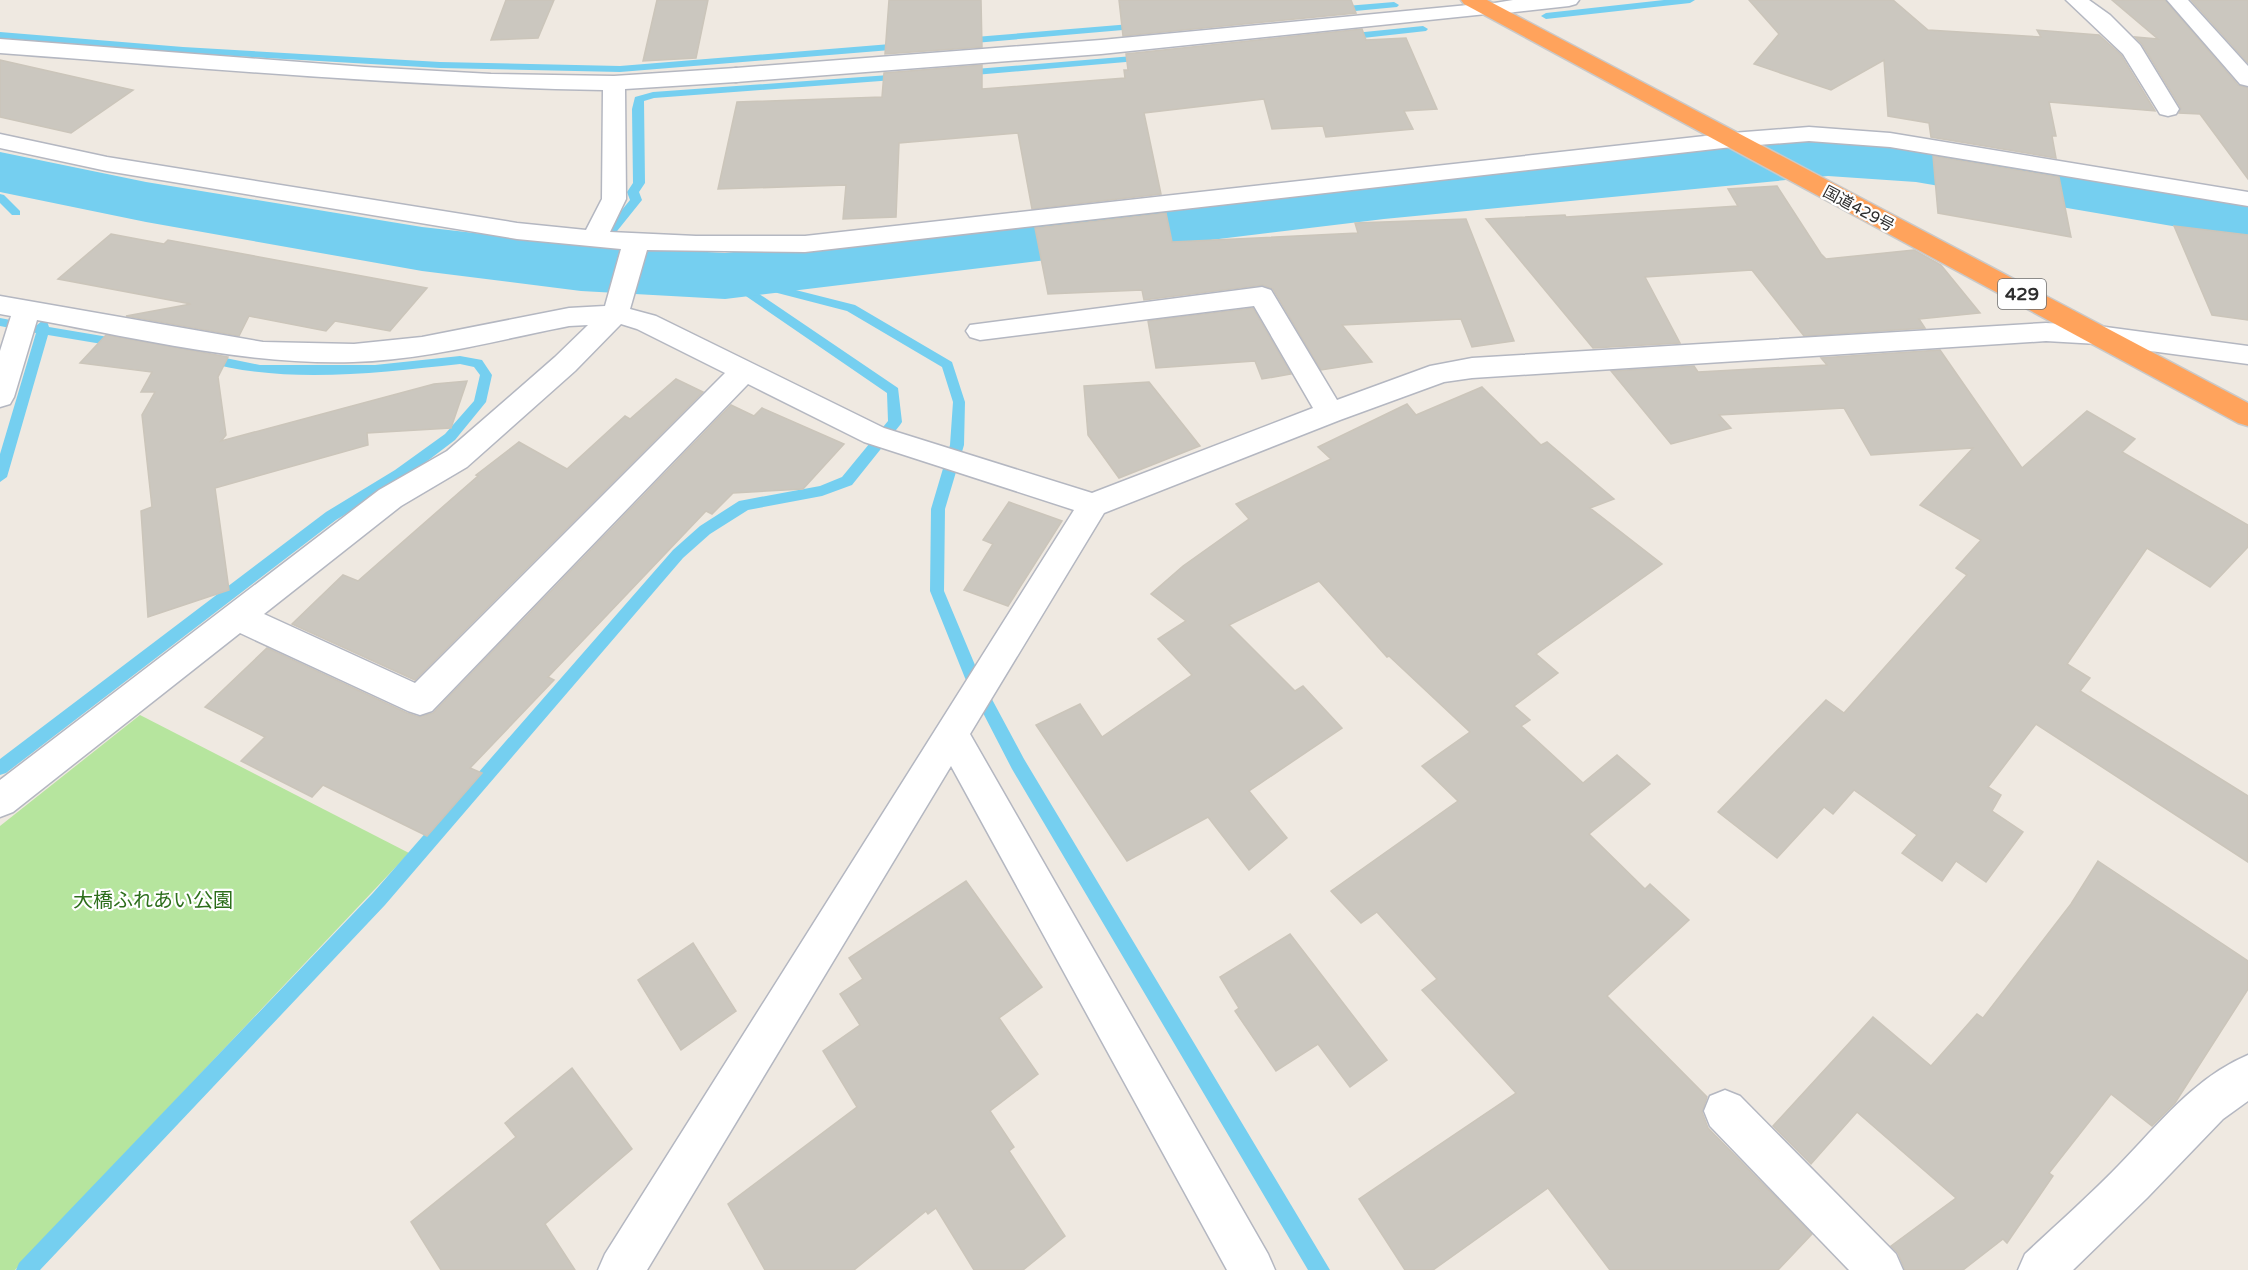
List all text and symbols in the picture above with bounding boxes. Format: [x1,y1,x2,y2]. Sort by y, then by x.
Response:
street label: 国道429号 [1819,182,1898,236]
road number: 429 [1998,279,2046,309]
park label: 大橋ふれあい公園 [73,889,233,913]

